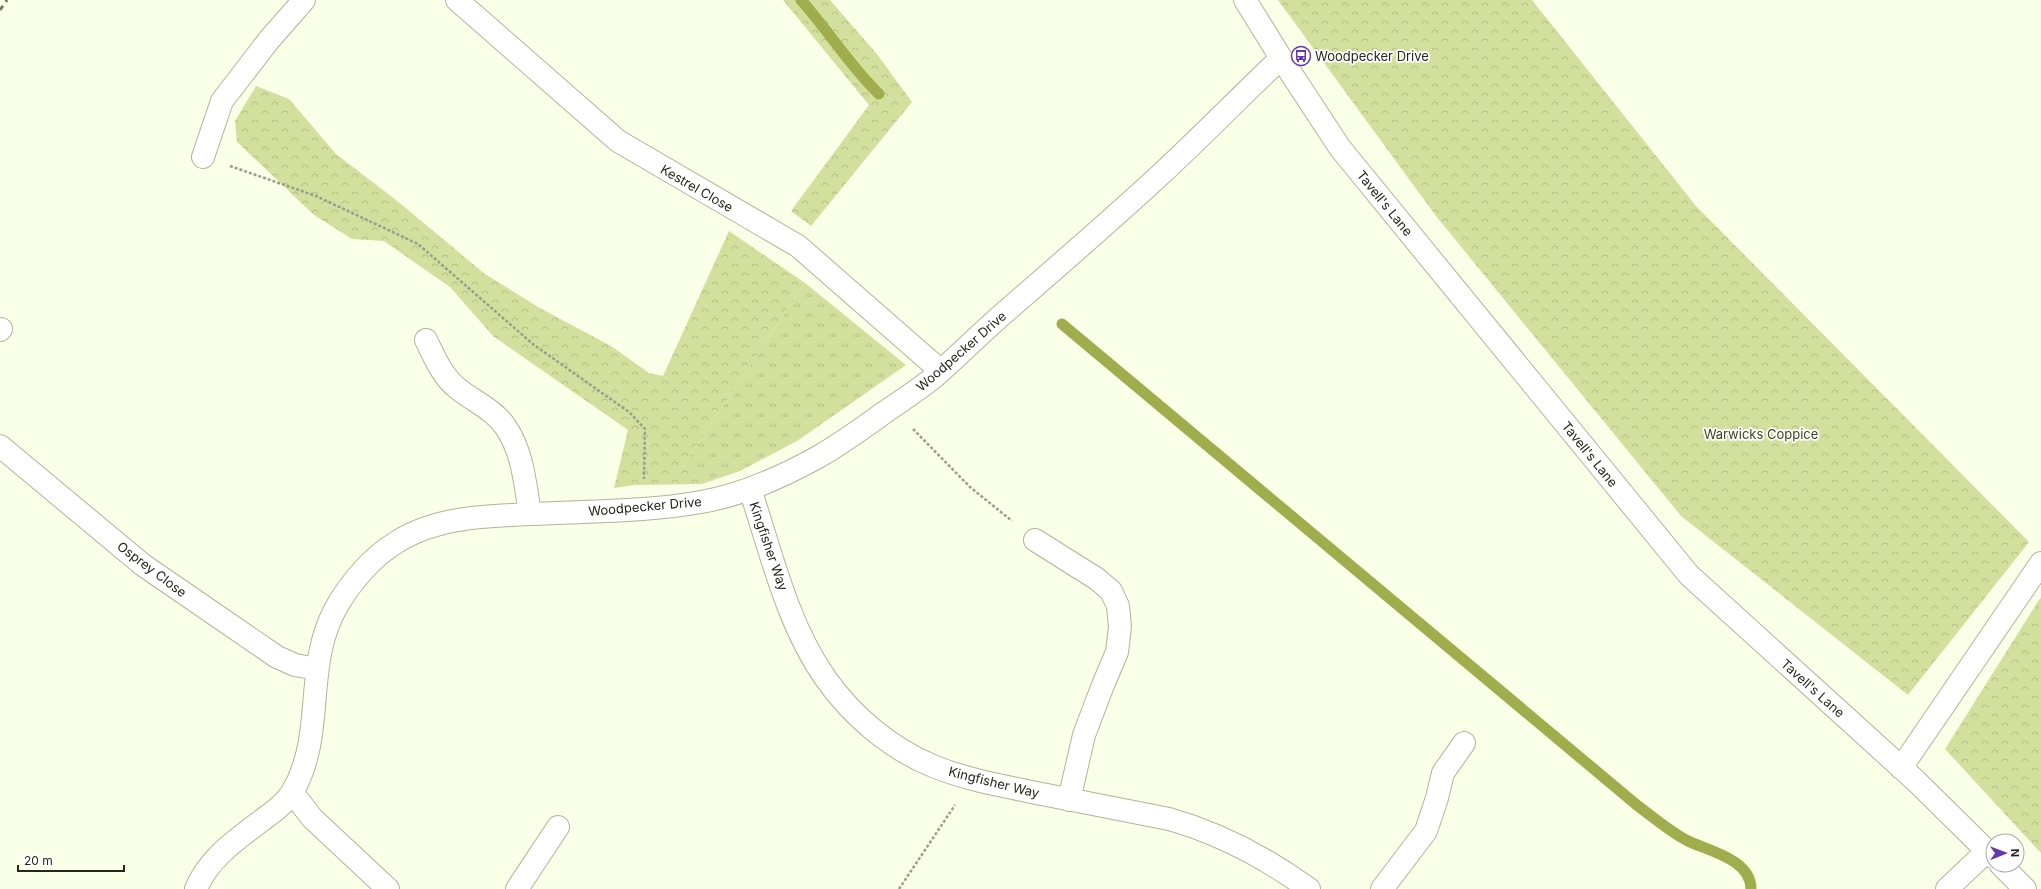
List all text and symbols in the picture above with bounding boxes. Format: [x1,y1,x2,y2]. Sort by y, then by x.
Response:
bus stop icon: Woodpecker Drive [1290,45,1312,67]
place label: Woodpecker Drive [1315,48,1429,64]
street label: Kestrel Close [658,161,736,215]
street label: Tavell's Lane [1354,167,1416,239]
street label: Woodpecker Drive [913,308,1009,394]
street label: Tavell's Lane [1559,418,1621,490]
park label: Warwicks Coppice [1704,426,1818,442]
street label: Woodpecker Drive [588,493,702,519]
street label: Kingfisher Way [746,499,792,593]
street label: Osprey Close [114,538,190,600]
street label: Tavell's Lane [1778,655,1848,721]
street label: Kingfisher Way [947,763,1041,801]
north arrow [1985,833,2025,873]
scale bar [18,847,124,873]
text: N [2008,849,2022,857]
text: 20 m [24,853,53,868]

